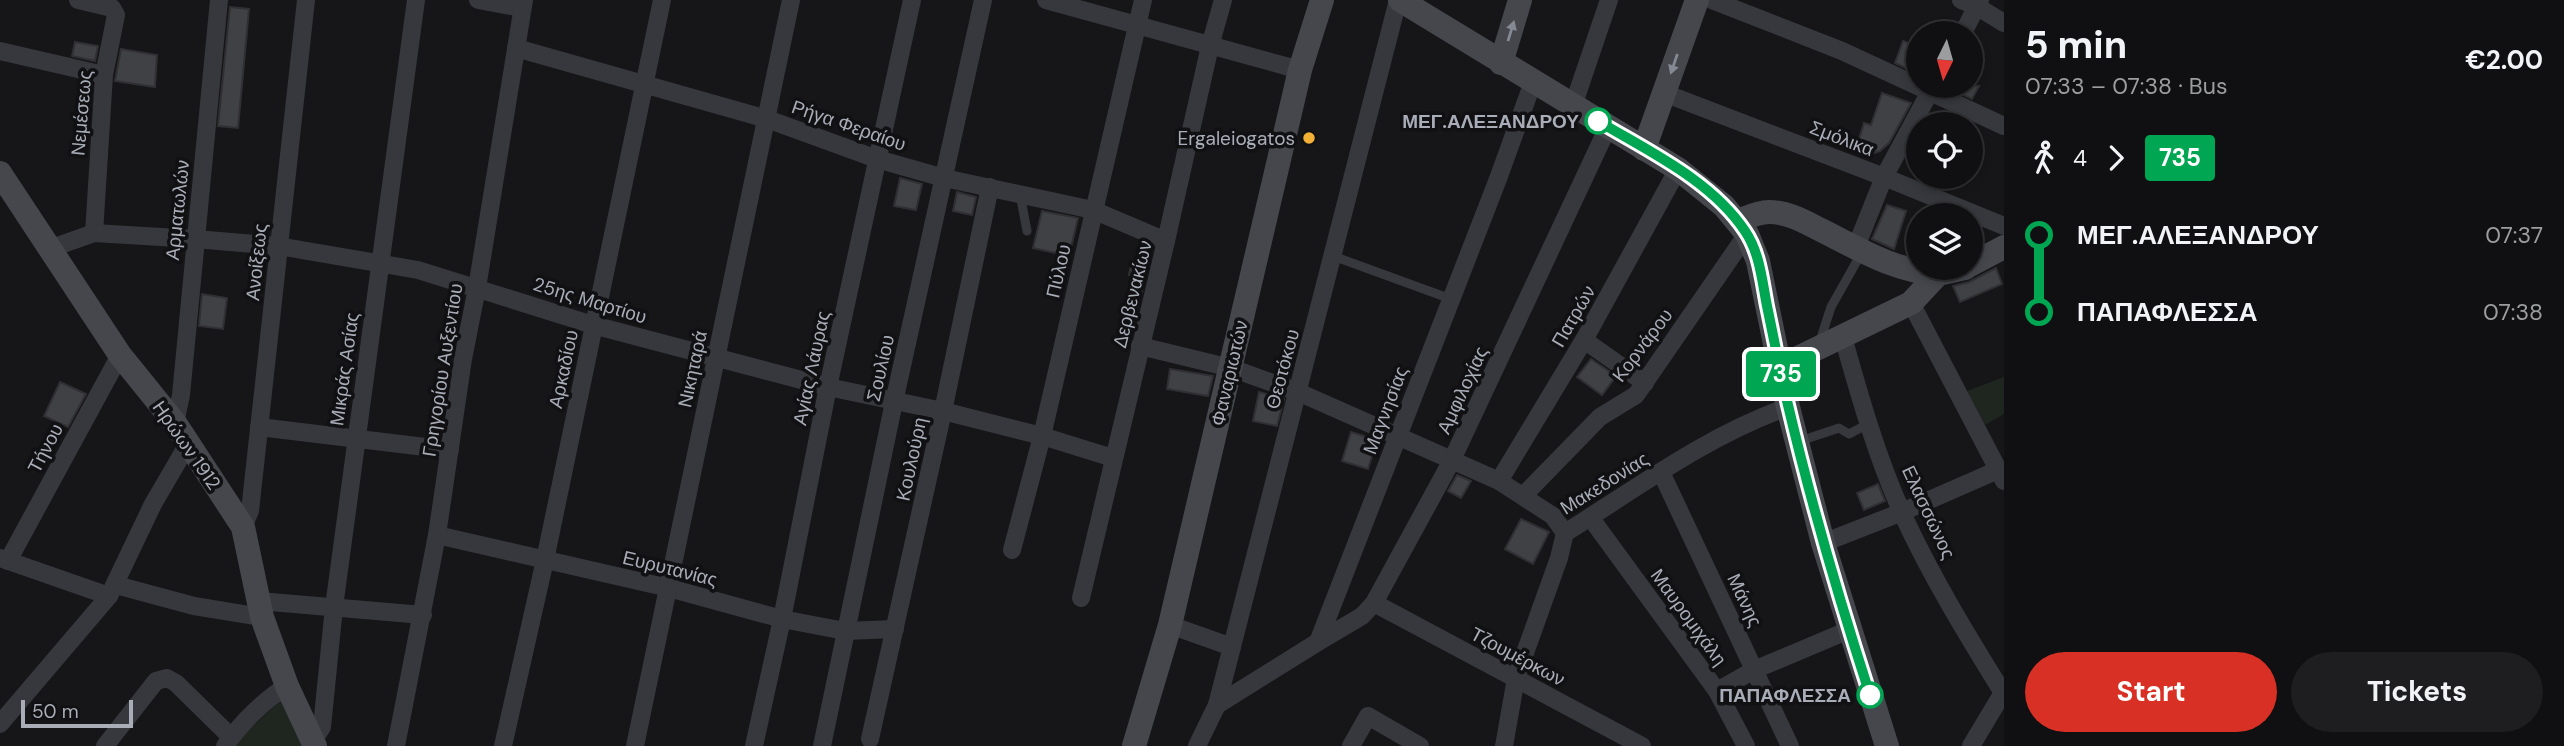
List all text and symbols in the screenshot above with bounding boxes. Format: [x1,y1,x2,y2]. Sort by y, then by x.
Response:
text: 5 min [2025,20,2127,70]
one-way arrow [1506,21,1516,42]
north arrow [1906,21,1983,98]
map controls [1906,21,1983,280]
text: €2.00 [2465,43,2543,77]
one-way arrow [1668,54,1679,75]
street label: Νεμέσεως [65,69,98,157]
text: 07:33 – 07:38 · Bus [2025,71,2227,101]
street label: Ρήγα Φεραίου [788,94,909,157]
marker: ΜΕΓ.ΑΛΕΞΑΝΔΡΟΥ [1585,108,1611,134]
place label: ΜΕΓ.ΑΛΕΞΑΝΔΡΟΥ [1402,109,1579,134]
button: locate [1906,112,1983,189]
street label: Σμόλικα [1806,115,1878,162]
place label: Ergaleiogatos [1177,126,1295,151]
marker: Ergaleiogatos [1301,130,1317,146]
icon: walk [2025,139,2063,177]
icon: forward [2097,139,2135,177]
text: 735 [2159,142,2201,173]
text: 4 [2073,143,2087,173]
street label: Αρματωλών [160,159,195,261]
button: layers [1906,203,1983,280]
text: ΜΕΓ.ΑΛΕΞΑΝΔΡΟΥ [2077,218,2319,252]
text: 07:37 [2485,220,2543,250]
street label: Ανοίξεως [240,222,273,302]
street label: Δερβενακίων [1107,238,1158,350]
street label: Πύλου [1040,242,1077,300]
street label: 25ης Μαρτίου [530,271,650,330]
street label: Πατρών [1546,281,1601,352]
street label: Γρηγορίου Αυξεντίου [416,282,469,459]
text: ΠΑΠΑΦΛΕΣΣΑ [2077,295,2257,329]
text: 07:38 [2483,297,2543,327]
street label: Κορνάρου [1607,303,1678,387]
street label: Αγίας Λάυρας [787,309,836,428]
street label: Μικράς Ασίας [324,311,365,427]
street label: Φαναριωτών [1205,318,1254,428]
street label: Θεοτόκου [1260,326,1305,412]
street label: Αρκαδίου [543,328,584,411]
street label: Νικηταρά [672,328,713,410]
street label: Σουλίου [861,332,900,404]
street label: Αμφιλοχίας [1431,342,1494,438]
line badge: 735 [1741,351,1821,397]
text: 735 [1760,358,1802,389]
street label: Μαγνησίας [1357,363,1414,458]
street label: Ηρώων 1912 [147,396,226,495]
street label: Κουλούρη [890,415,933,503]
street label: Τήνου [22,419,69,477]
street label: Μακεδονίας [1555,446,1653,520]
street label: Ελασσώνος [1896,461,1961,563]
street label: Ευρυτανίας [620,545,720,592]
street label: Μαυρομιχάλη [1645,564,1732,671]
street label: Μάνης [1721,570,1768,631]
street label: Τζουμέρκων [1466,621,1569,692]
button: Start [2025,652,2277,732]
button: Tickets [2291,652,2543,732]
marker: ΠΑΠΑΦΛΕΣΣΑ [1857,682,1883,708]
place label: ΠΑΠΑΦΛΕΣΣΑ [1719,683,1851,708]
scale bar [21,697,133,729]
text: 50 m [32,699,79,724]

